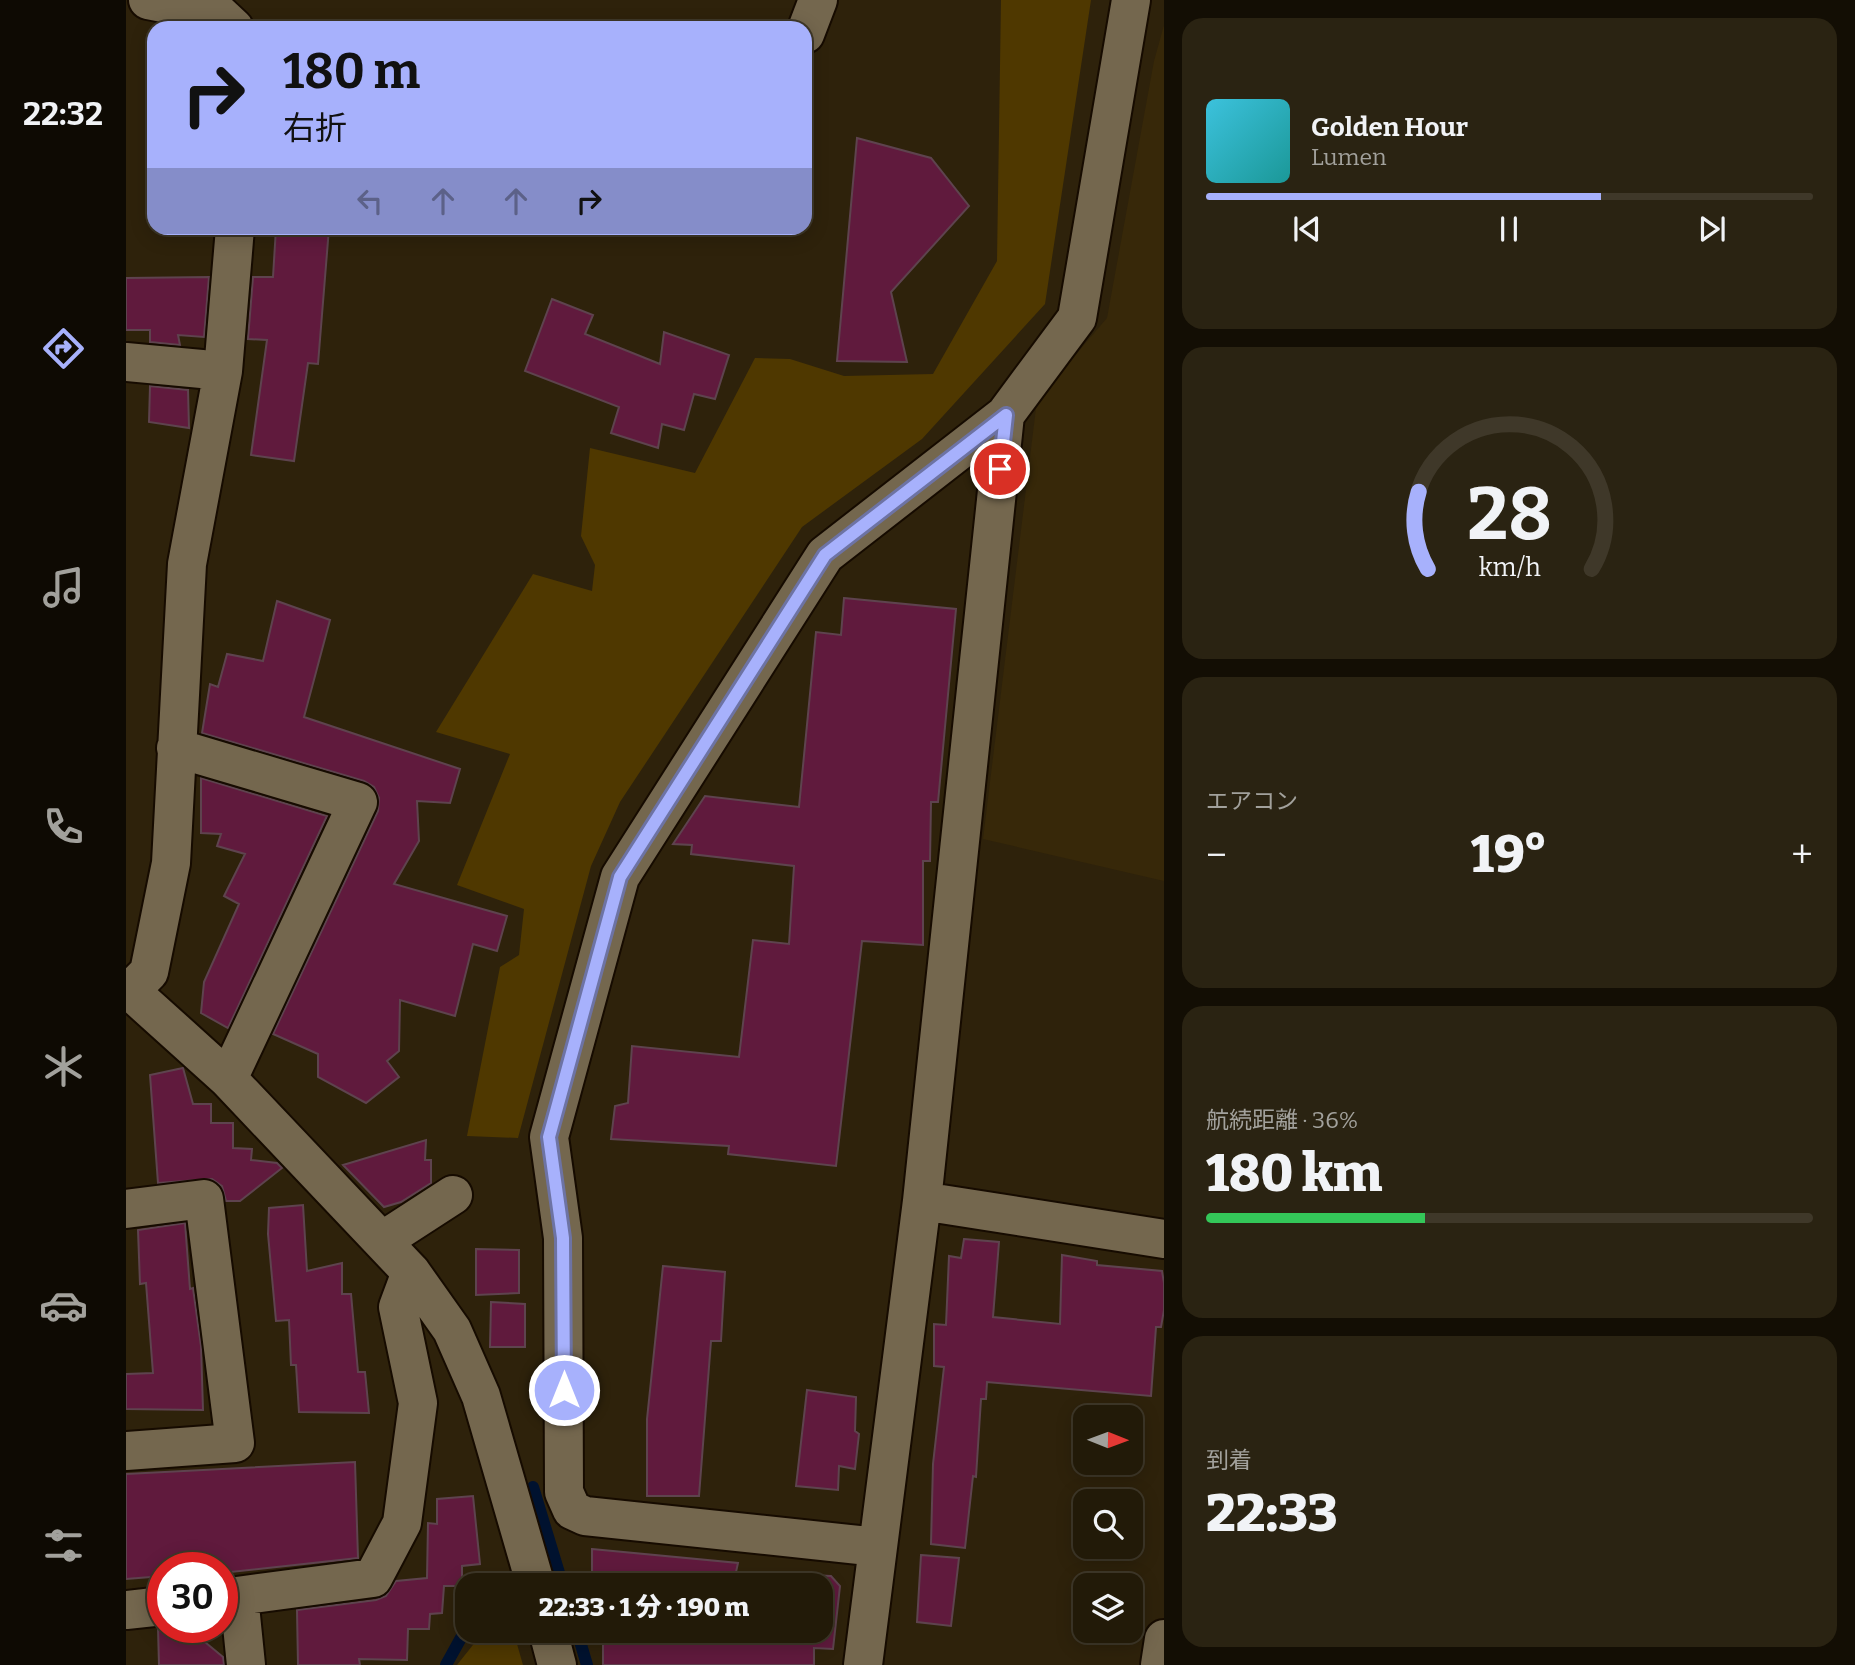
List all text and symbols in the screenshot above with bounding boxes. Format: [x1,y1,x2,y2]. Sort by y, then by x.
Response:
text: 180 m [283,42,420,101]
icon: right [168,49,259,140]
text: 22:32 [23,95,103,133]
text: 右折 [283,109,347,147]
text: Golden Hour [1311,112,1468,143]
text: Lumen [1311,143,1387,171]
icon: left [351,182,389,220]
icon: ahead [424,182,462,220]
icon: ahead [497,182,535,220]
icon: right [570,182,608,220]
icon: previous [1288,210,1326,248]
icon: pause [1490,210,1528,248]
icon: next [1693,210,1731,248]
icon: directions [39,324,88,373]
pin [970,439,1030,499]
icon: arrive [981,450,1019,488]
text: 28 [1467,472,1552,559]
text: km/h [1479,553,1541,583]
icon: music [39,563,88,612]
text: エアコン [1206,787,1298,815]
icon: phone [39,802,88,851]
text: 19° [1471,823,1547,886]
text: − [1206,832,1227,878]
text: + [1791,832,1813,878]
icon: climate [39,1042,88,1091]
text: 航続距離 · 36% [1206,1106,1358,1134]
text: 180 km [1206,1142,1383,1205]
icon: car [39,1281,88,1330]
position arrow [527,1353,601,1427]
north arrow [1073,1405,1143,1475]
map controls [1073,1405,1143,1643]
text: 到着 [1206,1446,1252,1474]
text: 22:33 [1206,1482,1338,1545]
button: search [1073,1489,1143,1559]
icon: filters [39,1521,88,1570]
speed limit sign: 30 [147,1552,238,1643]
button: layers [1073,1573,1143,1643]
text: 22:33 · 1 分 · 190 m [539,1592,749,1623]

